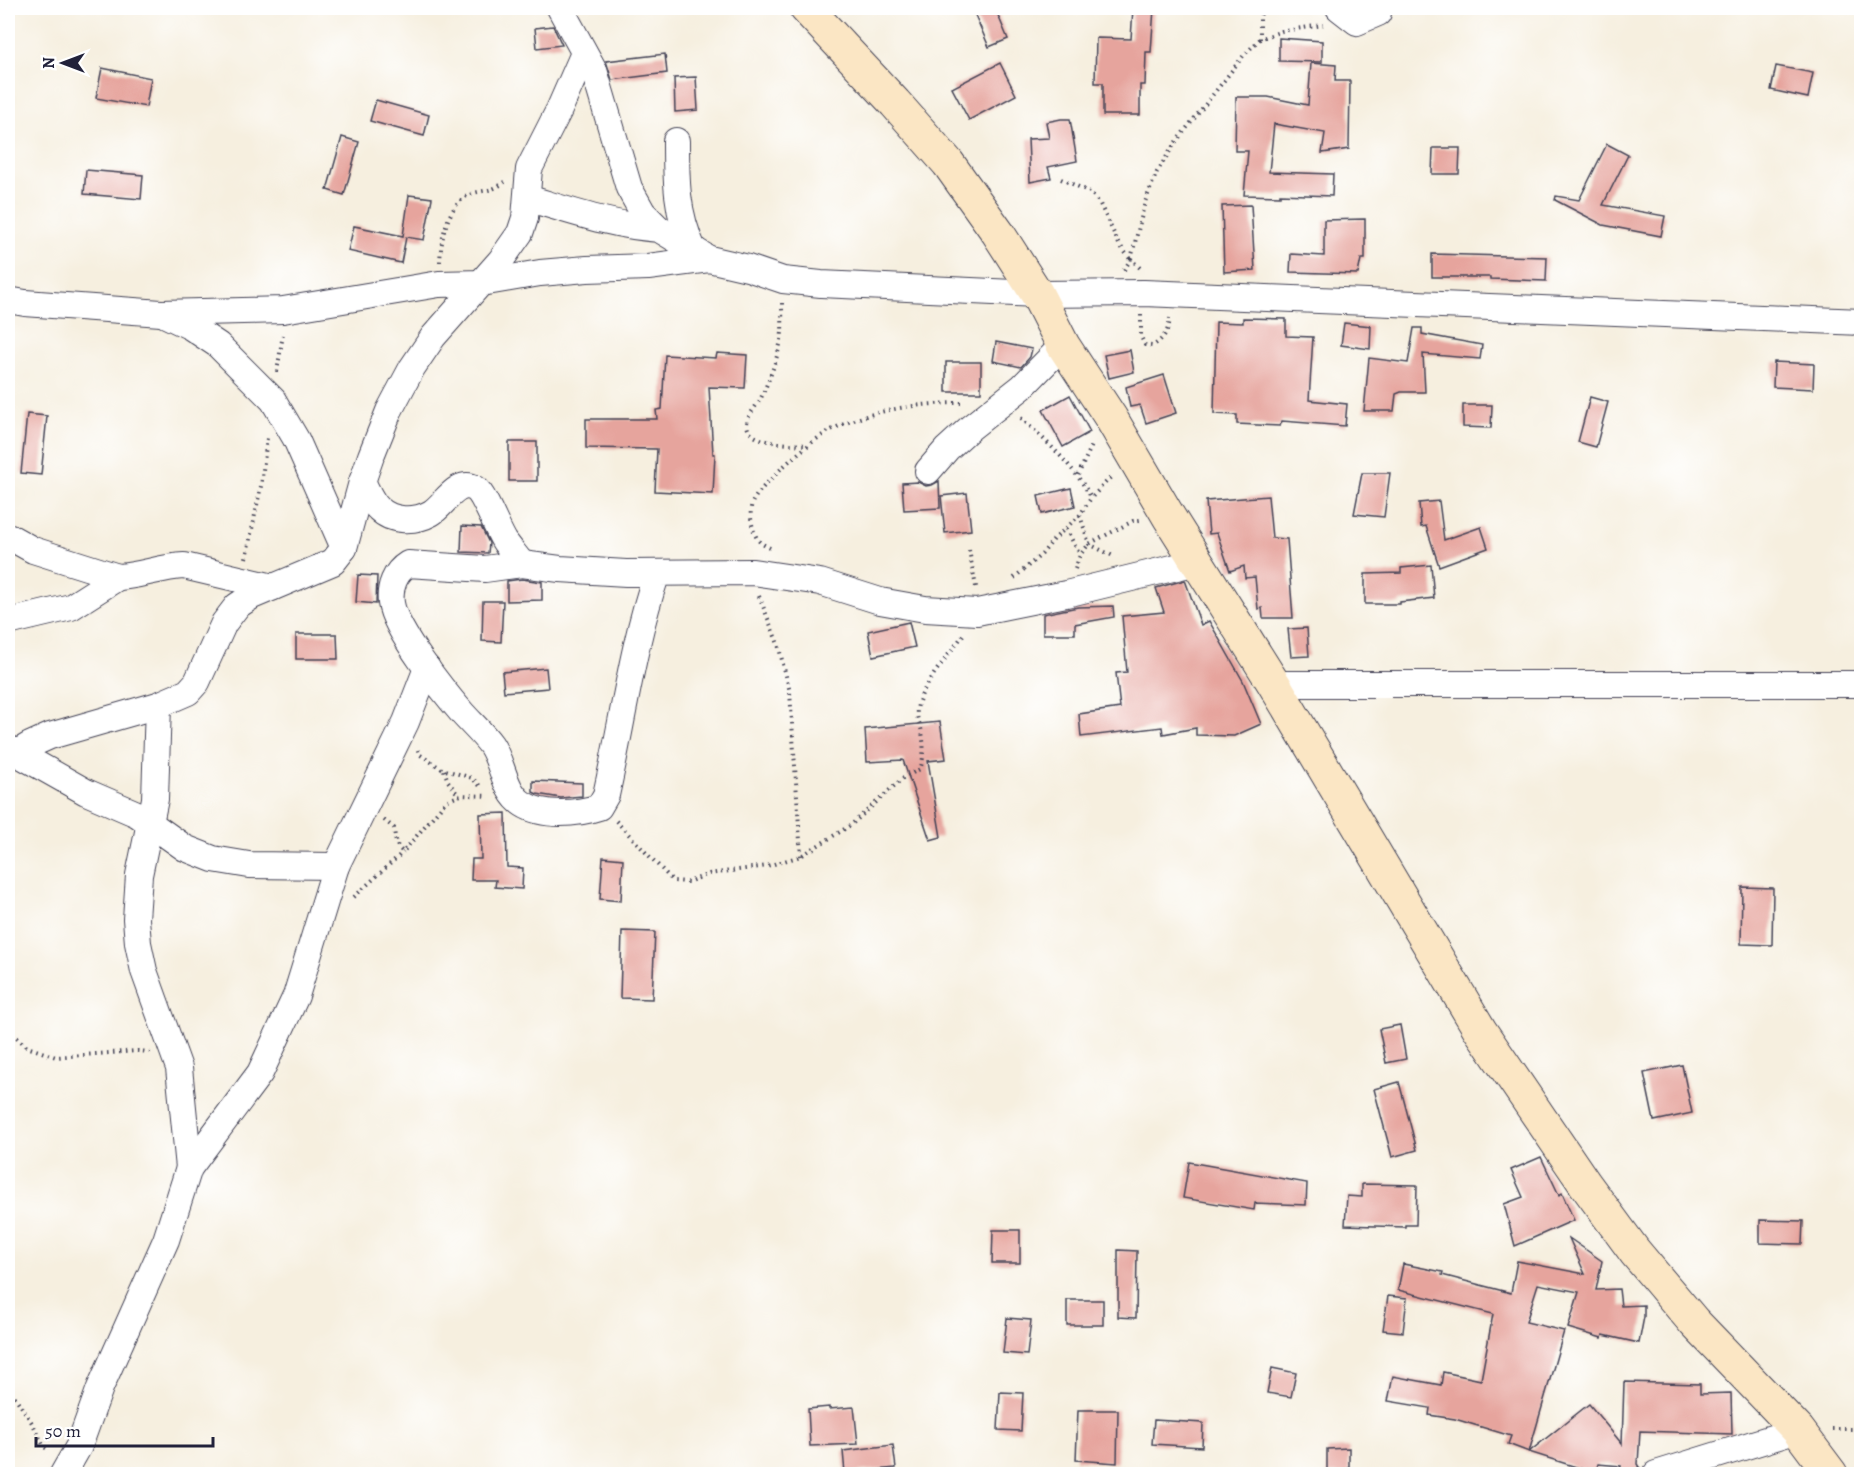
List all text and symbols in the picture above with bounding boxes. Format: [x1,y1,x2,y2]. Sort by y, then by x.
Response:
north arrow [33,33,93,93]
text: N [38,57,60,69]
scale bar [36,1410,213,1448]
text: 50 m [45,1419,81,1443]

